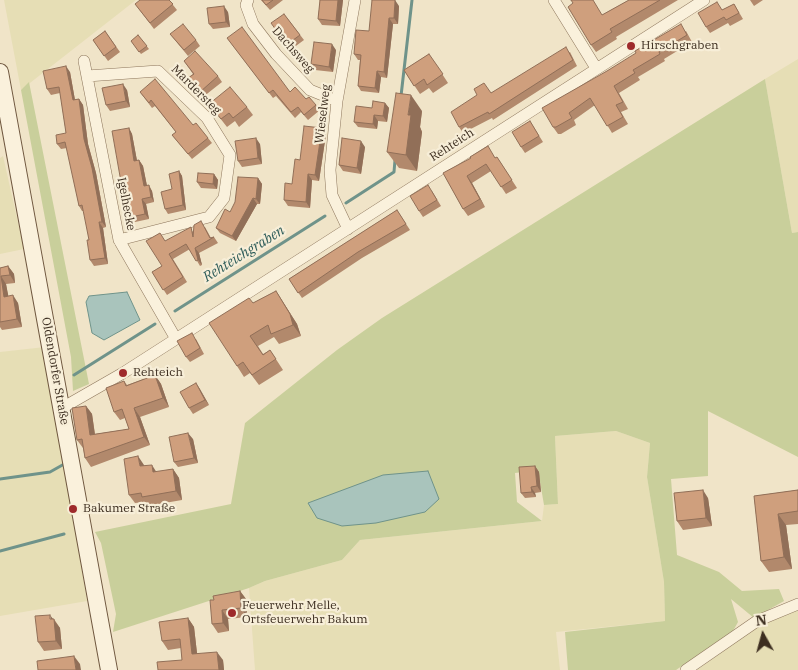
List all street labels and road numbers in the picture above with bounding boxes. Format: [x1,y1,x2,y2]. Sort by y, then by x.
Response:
street label: Dachsweg [269,24,317,76]
street label: Mardersteg [168,62,224,118]
street label: Wieselweg [312,83,334,145]
street label: Rehteich [427,125,477,165]
street label: Igelhecke [114,176,138,232]
street label: Oldendorfer Straße [38,316,72,426]

